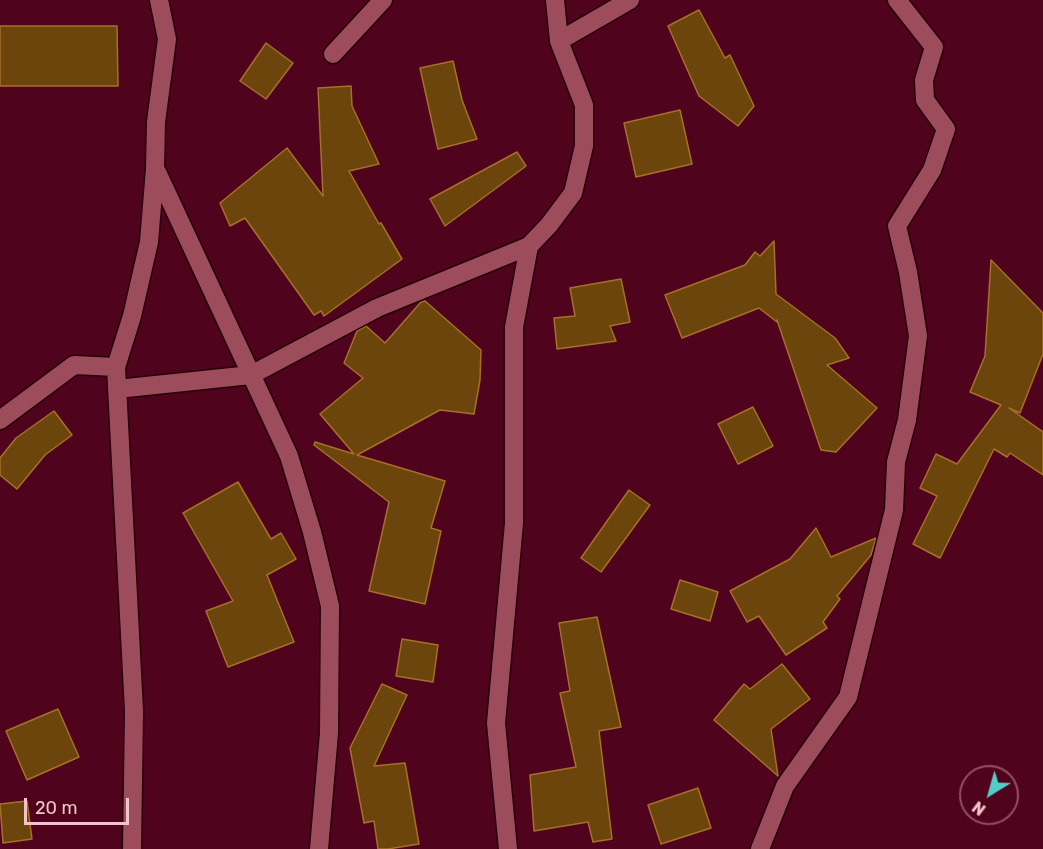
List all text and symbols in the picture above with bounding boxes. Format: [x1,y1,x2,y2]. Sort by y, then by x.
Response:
north arrow [959,765,1019,825]
scale bar [27,786,132,824]
text: 20 m [35,797,77,819]
text: N [969,797,989,819]

